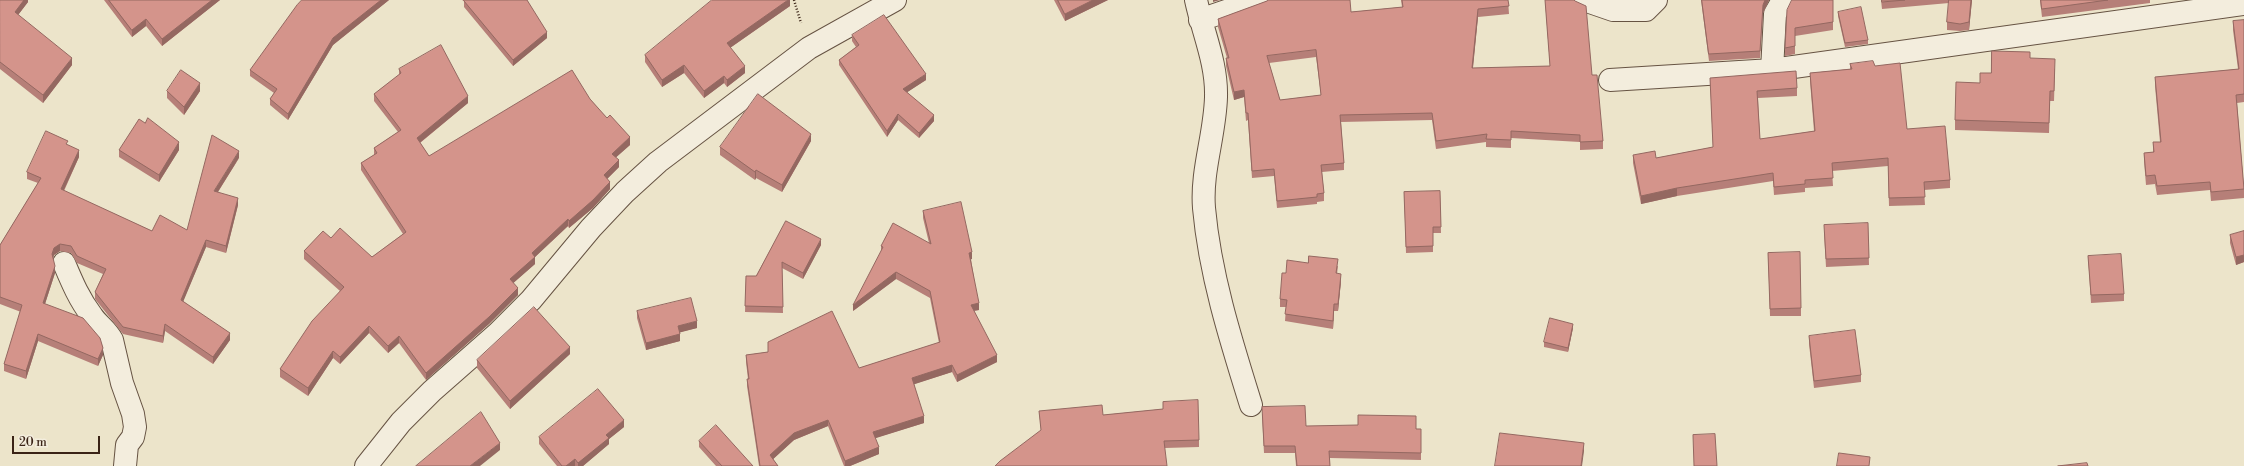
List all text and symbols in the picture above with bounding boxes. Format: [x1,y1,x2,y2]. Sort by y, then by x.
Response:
scale bar [14,428,102,454]
text: 20 m [19,435,47,450]

